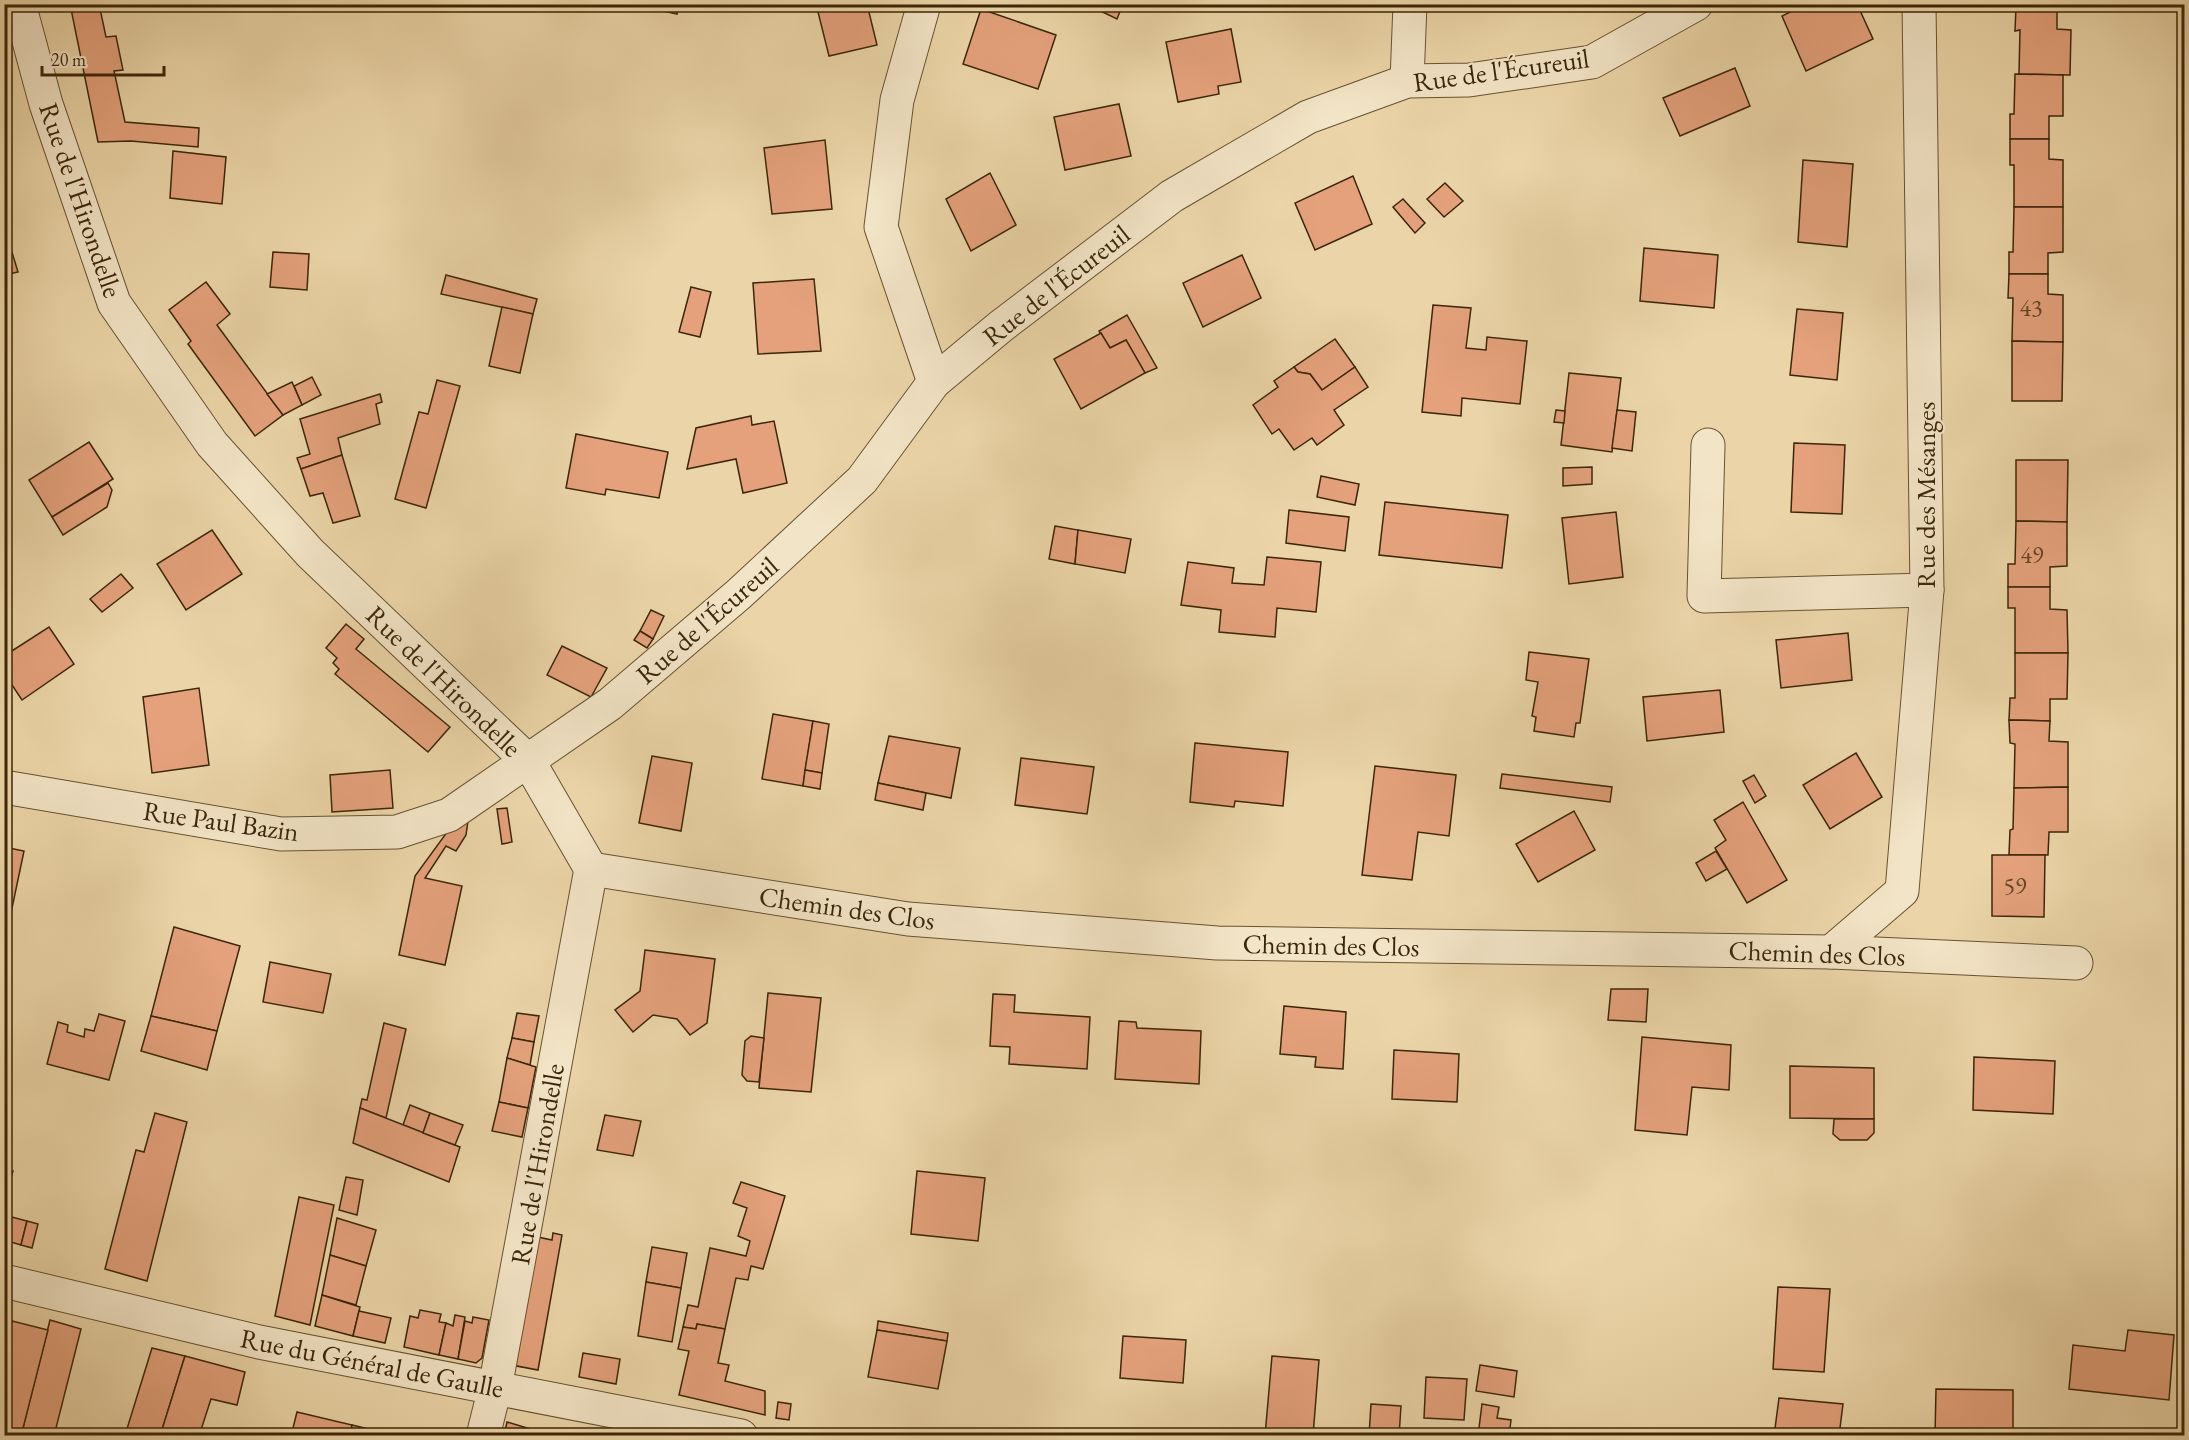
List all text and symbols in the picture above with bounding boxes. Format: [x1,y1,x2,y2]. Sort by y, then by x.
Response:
scale bar [42,39,164,77]
street label: Rue de l'Écureuil [1411,40,1591,100]
text: 20 m [51,48,86,71]
street label: Rue de l'Hirondelle [31,98,131,302]
street label: Rue de l'Écureuil [975,217,1137,353]
house number: 43 [2019,292,2043,323]
street label: Rue des Mésanges [1908,402,1943,588]
house number: 49 [2020,539,2044,570]
street label: Rue de l'Écureuil [629,549,785,691]
street label: Rue de l'Hirondelle [359,598,529,764]
street label: Rue Paul Bazin [141,793,301,849]
house number: 59 [2003,870,2027,901]
street label: Chemin des Clos [757,878,937,938]
street label: Chemin des Clos [1242,926,1420,964]
street label: Chemin des Clos [1728,932,1906,974]
street label: Rue de l'Hirondelle [502,1061,572,1267]
street label: Rue du Général de Gaulle [238,1320,506,1406]

